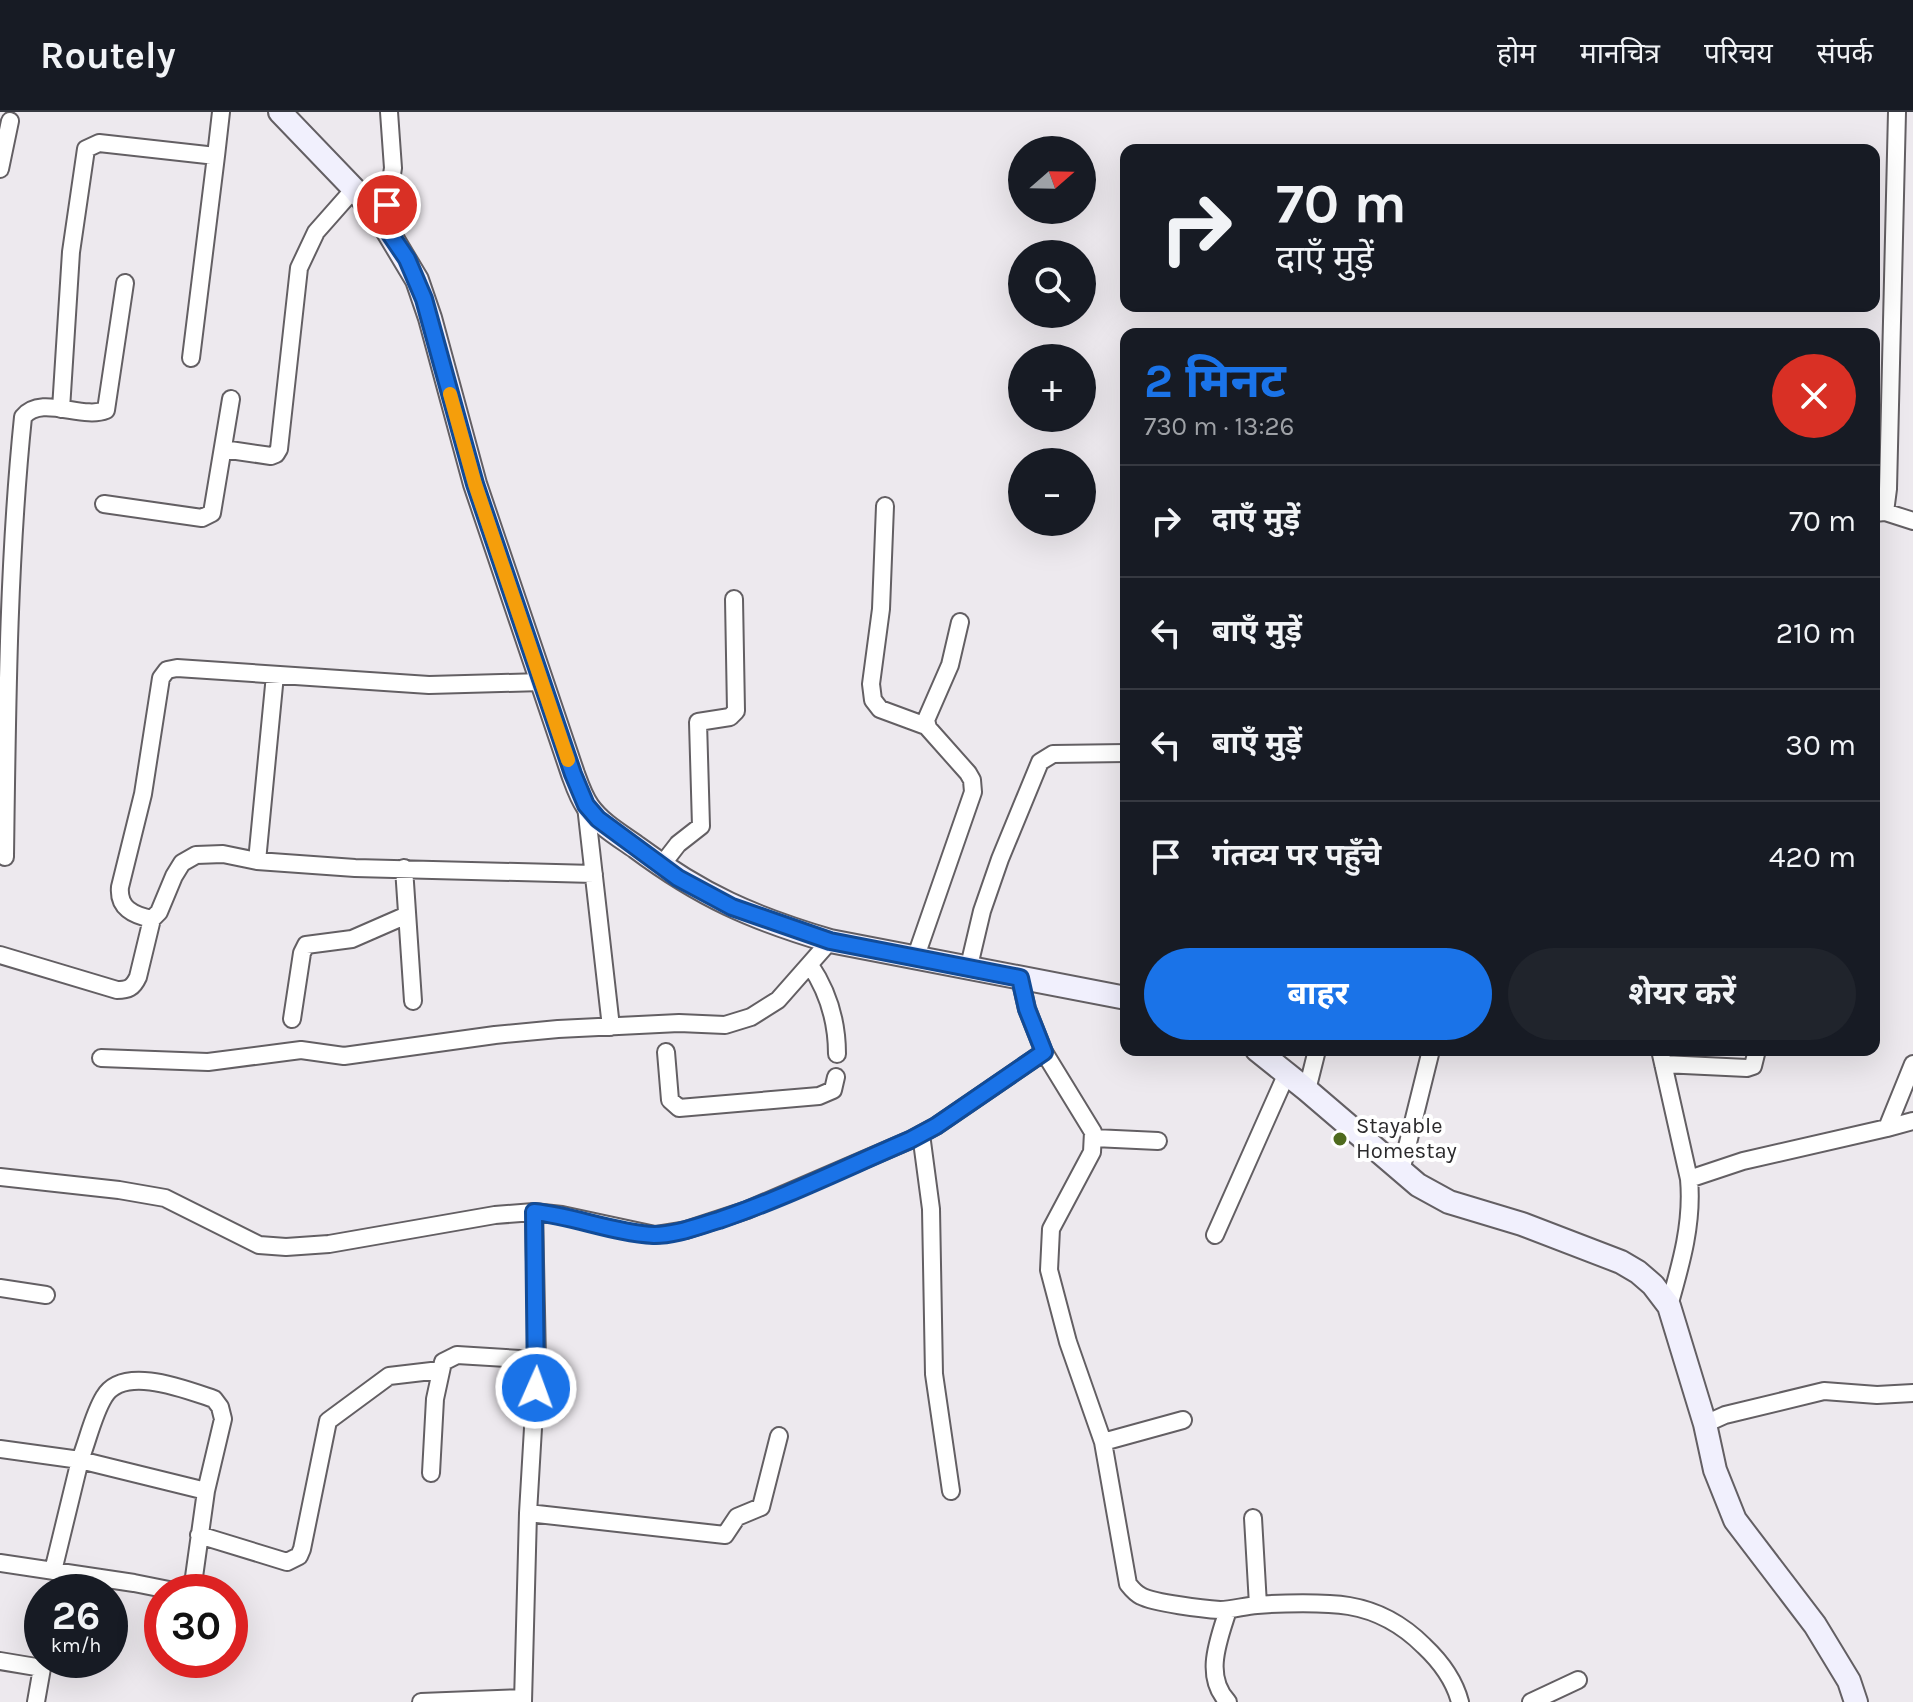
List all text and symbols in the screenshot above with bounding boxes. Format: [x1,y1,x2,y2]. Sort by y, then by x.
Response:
text: Routely [40,33,176,78]
text: होम [1497,37,1536,70]
text: मानचित्र [1580,37,1660,70]
text: परिचय [1704,37,1773,70]
text: संपर्क [1817,37,1873,70]
north arrow [1008,136,1096,224]
map controls [1008,136,1096,536]
pin [353,171,421,239]
text: 70 m [1276,171,1407,236]
icon: right [1144,176,1248,280]
icon: arrive [365,183,409,227]
text: दाएँ मुड़ें [1276,238,1374,280]
button: search [1008,240,1096,328]
button: + [1008,344,1096,432]
text: 2 मिनट [1144,353,1286,409]
button: close [1772,354,1856,438]
text: 730 m · 13:26 [1144,411,1294,442]
button: − [1008,448,1096,536]
icon: right [1144,499,1188,543]
text: दाएँ मुड़ें [1212,501,1300,537]
text: 70 m [1789,503,1856,539]
icon: left [1144,611,1188,655]
text: बाएँ मुड़ें [1212,613,1302,649]
text: 210 m [1776,615,1856,651]
icon: left [1144,723,1188,767]
text: बाएँ मुड़ें [1212,725,1302,761]
text: 30 m [1785,727,1856,763]
icon: arrive [1144,835,1188,879]
text: गंतव्य पर पहुँचे [1212,837,1381,873]
text: 420 m [1769,839,1856,875]
button: बाहर [1144,948,1492,1040]
button: शेयर करें [1508,948,1856,1040]
place label: Stayable Homestay [1356,1113,1457,1164]
marker: Stayable Homestay [1331,1130,1349,1148]
position arrow [494,1346,578,1430]
speed limit sign: 30 [144,1574,248,1678]
text: 26 [52,1592,100,1639]
text: km/h [51,1634,101,1657]

